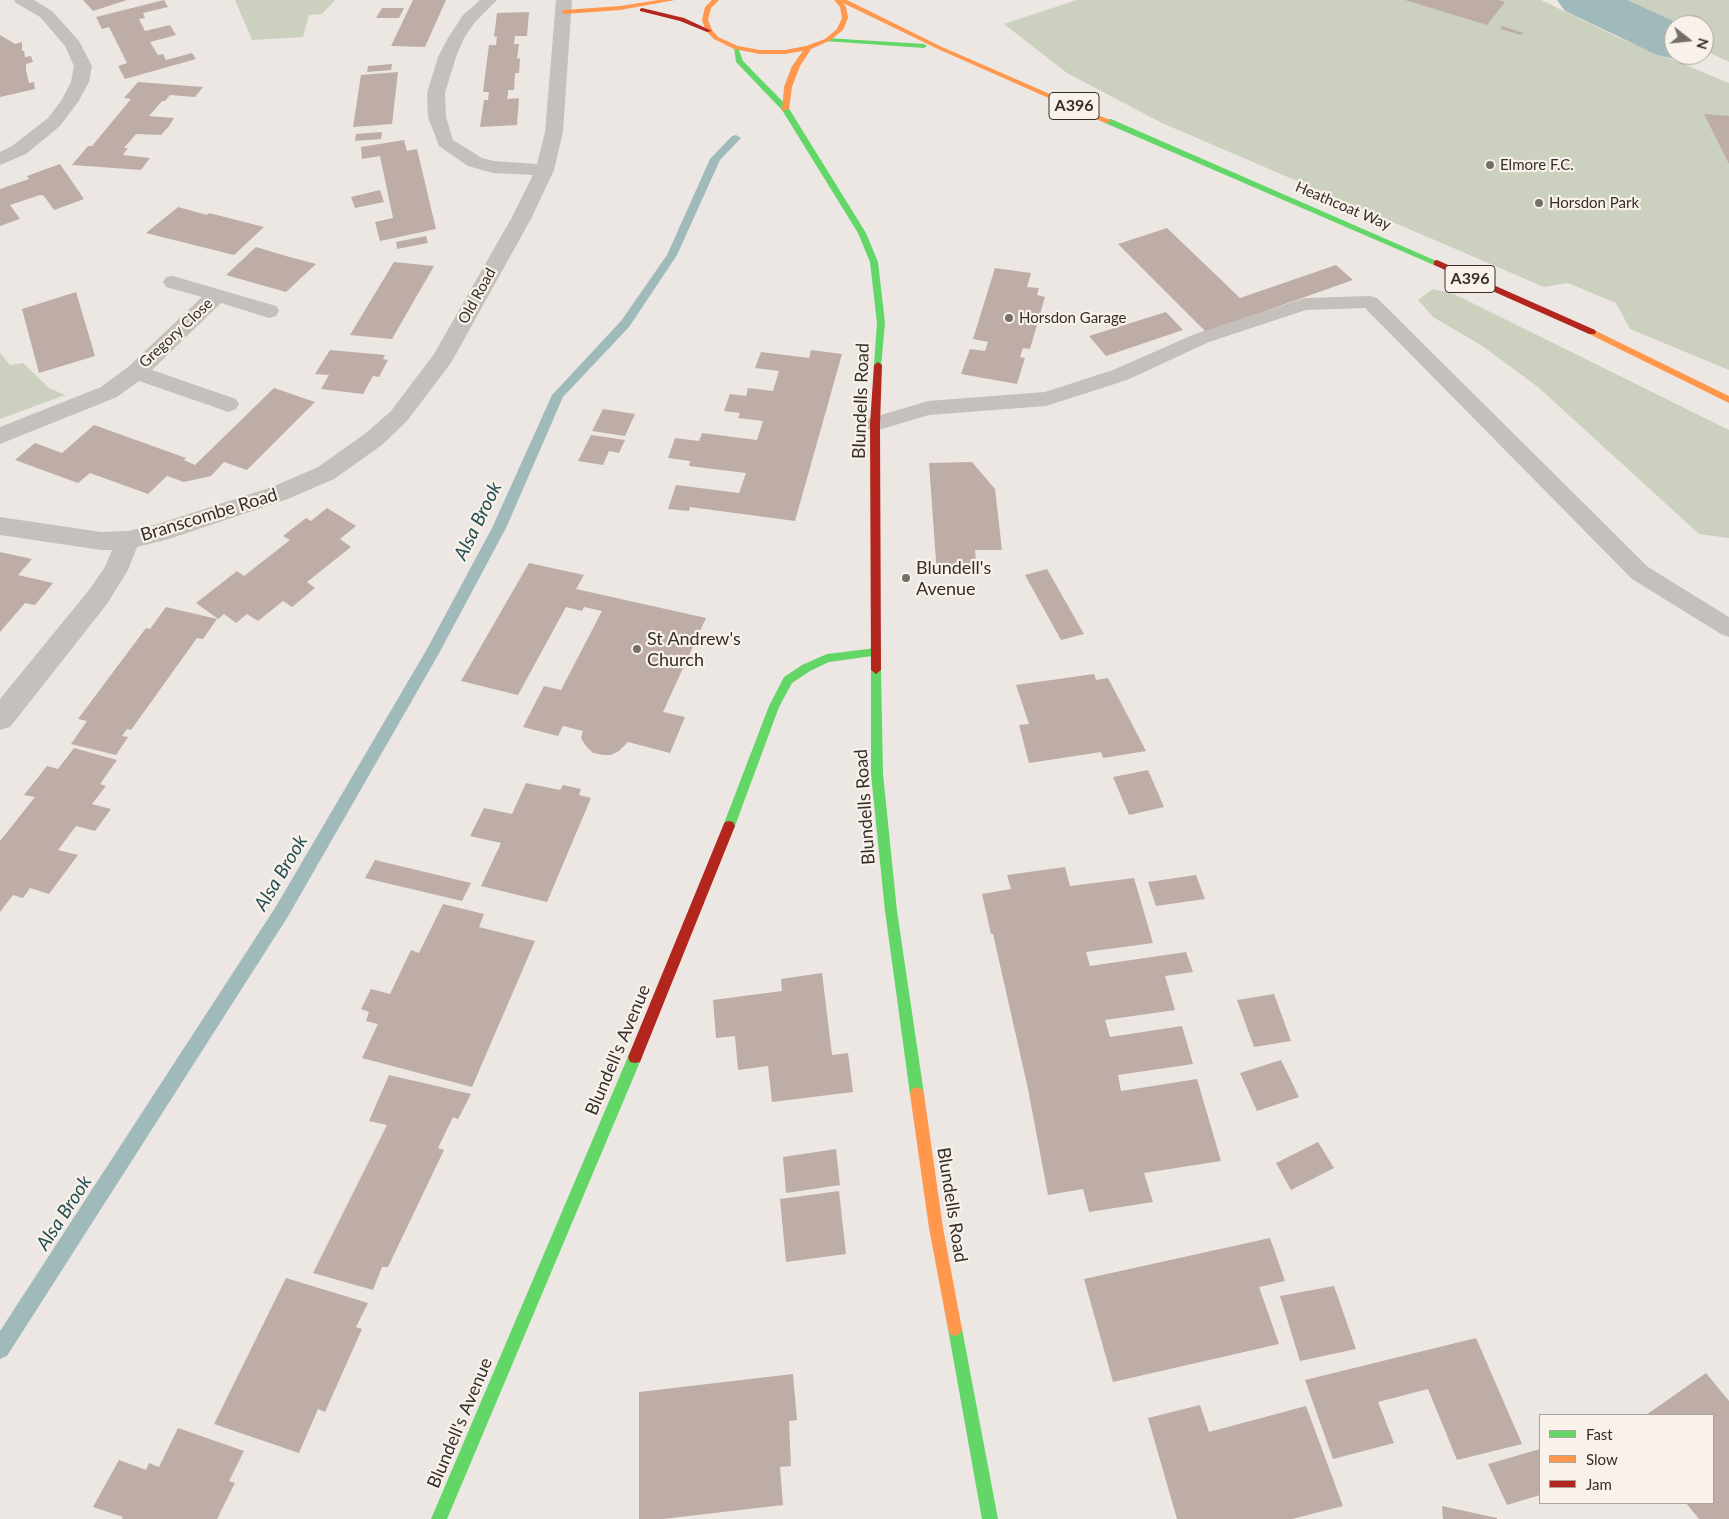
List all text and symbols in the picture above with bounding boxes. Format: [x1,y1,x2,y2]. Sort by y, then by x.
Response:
north arrow [1664,15,1714,65]
text: N [1693,36,1713,52]
road number: A396 [1049,92,1099,120]
place label: Elmore F.C. [1500,156,1574,174]
marker: Elmore F.C. [1484,159,1496,171]
street label: Heathcoat Way [1293,178,1393,234]
place label: Horsdon Park [1549,194,1639,212]
marker: Horsdon Park [1533,197,1545,209]
street label: Old Road [454,265,500,327]
road number: A396 [1445,266,1495,292]
street label: Gregory Close [136,294,216,372]
place label: Horsdon Garage [1019,309,1127,327]
marker: Horsdon Garage [1003,312,1015,324]
street label: Blundells Road [848,343,874,459]
water label: Alsa Brook [449,478,507,564]
street label: Branscombe Road [138,484,280,546]
place label: Blundell's Avenue [916,557,991,600]
marker: Blundell's Avenue [900,572,912,584]
place label: St Andrew's Church [647,628,741,670]
marker: St Andrew's Church [631,643,643,655]
street label: Blundells Road [850,748,880,866]
water label: Alsa Brook [250,831,312,915]
street label: Blundell's Avenue [581,982,655,1118]
street label: Blundells Road [932,1146,972,1264]
water label: Alsa Brook [32,1172,96,1254]
street label: Blundell's Avenue [423,1355,497,1491]
legend [1539,1414,1714,1504]
text: Fast [1586,1425,1613,1443]
text: Slow [1586,1450,1618,1468]
text: Jam [1586,1475,1612,1493]

